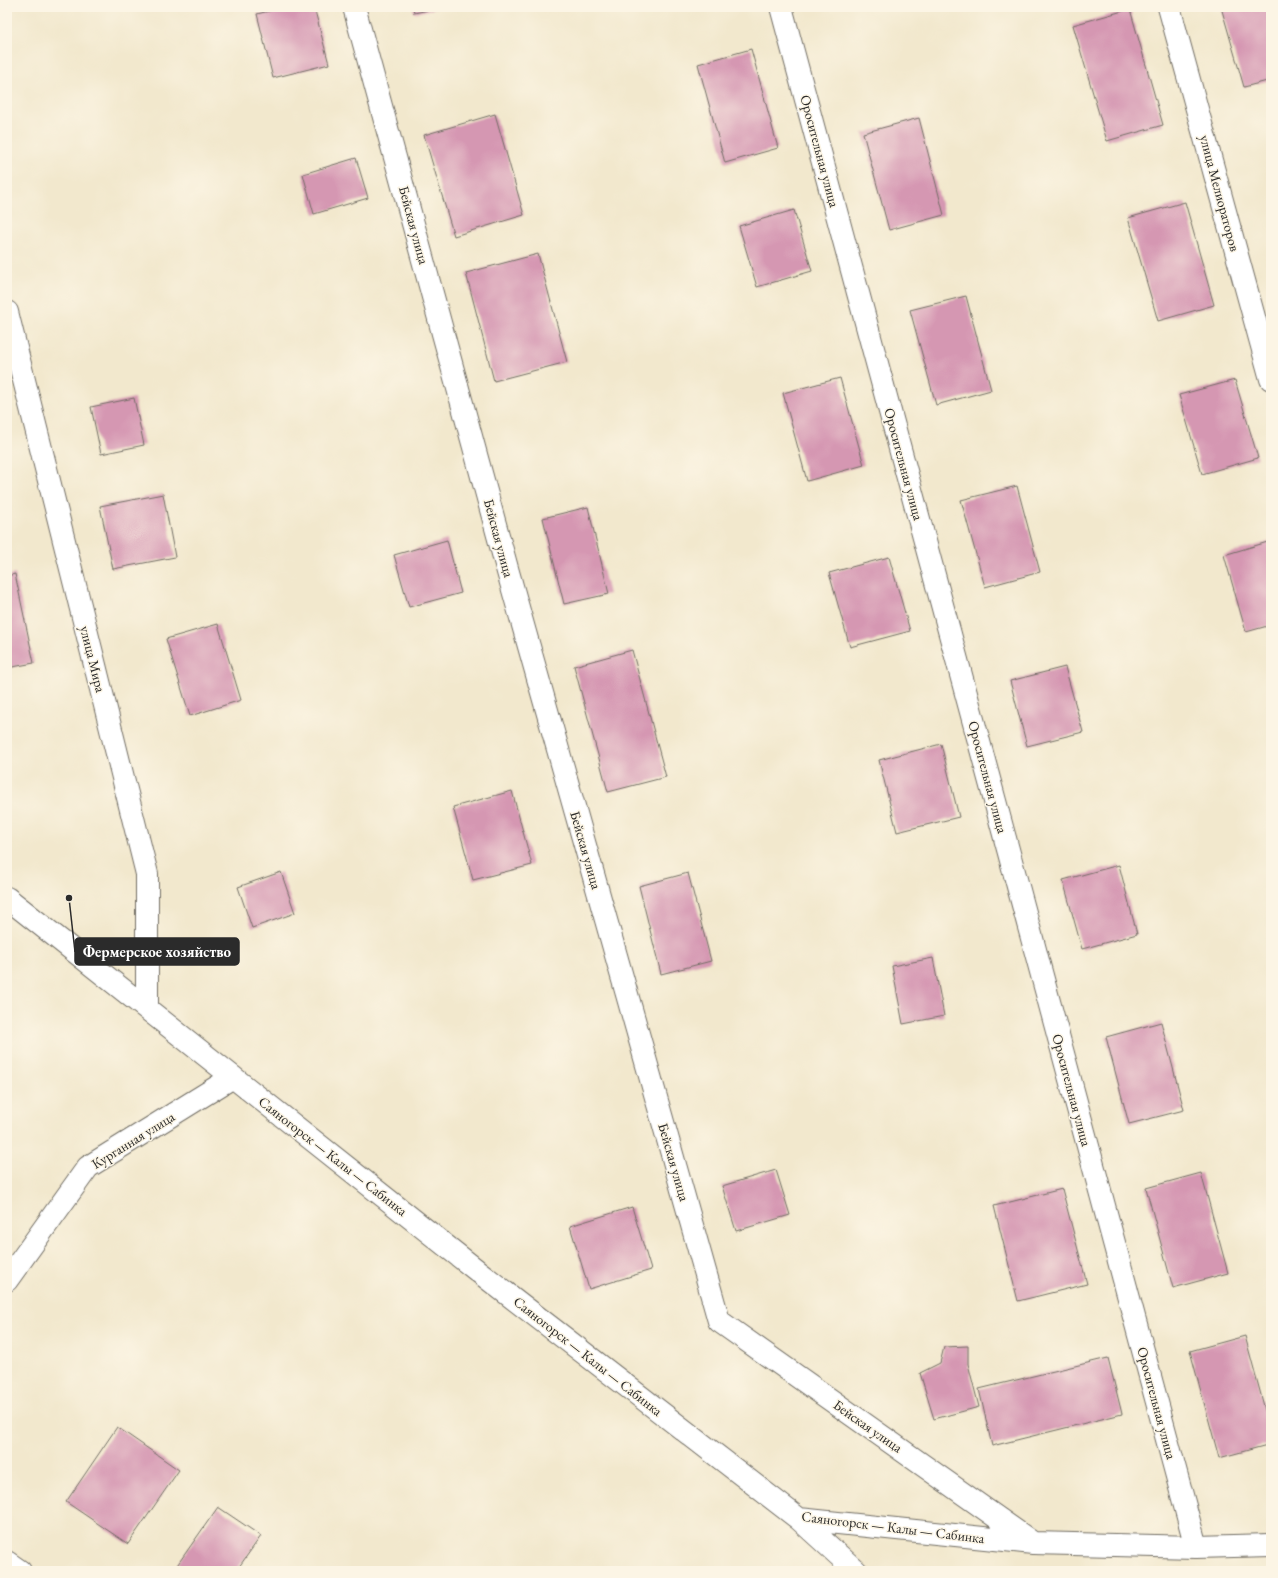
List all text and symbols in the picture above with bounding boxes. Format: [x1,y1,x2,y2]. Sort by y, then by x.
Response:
street label: Оросительная улица [796,93,844,210]
street label: улица Мелиораторов [1196,133,1244,253]
street label: Бейская улица [395,184,433,267]
street label: Оросительная улица [880,406,928,523]
street label: Бейская улица [480,497,518,580]
street label: улица Мира [76,624,110,695]
street label: Оросительная улица [964,719,1012,836]
street label: Бейская улица [566,809,606,892]
callout: Фермерское хозяйство [75,938,239,965]
text: Фермерское хозяйство [83,942,231,961]
street label: Оросительная улица [1048,1032,1096,1149]
street label: Саяногорск — Калы — Сабинка [255,1092,411,1220]
street label: Курганная улица [88,1107,178,1173]
street label: Бейская улица [654,1121,694,1204]
street label: Саяногорск — Калы — Сабинка [510,1292,666,1420]
street label: Оросительная улица [1133,1345,1181,1462]
street label: Бейская улица [830,1396,906,1457]
street label: Саяногорск — Калы — Сабинка [801,1507,986,1547]

